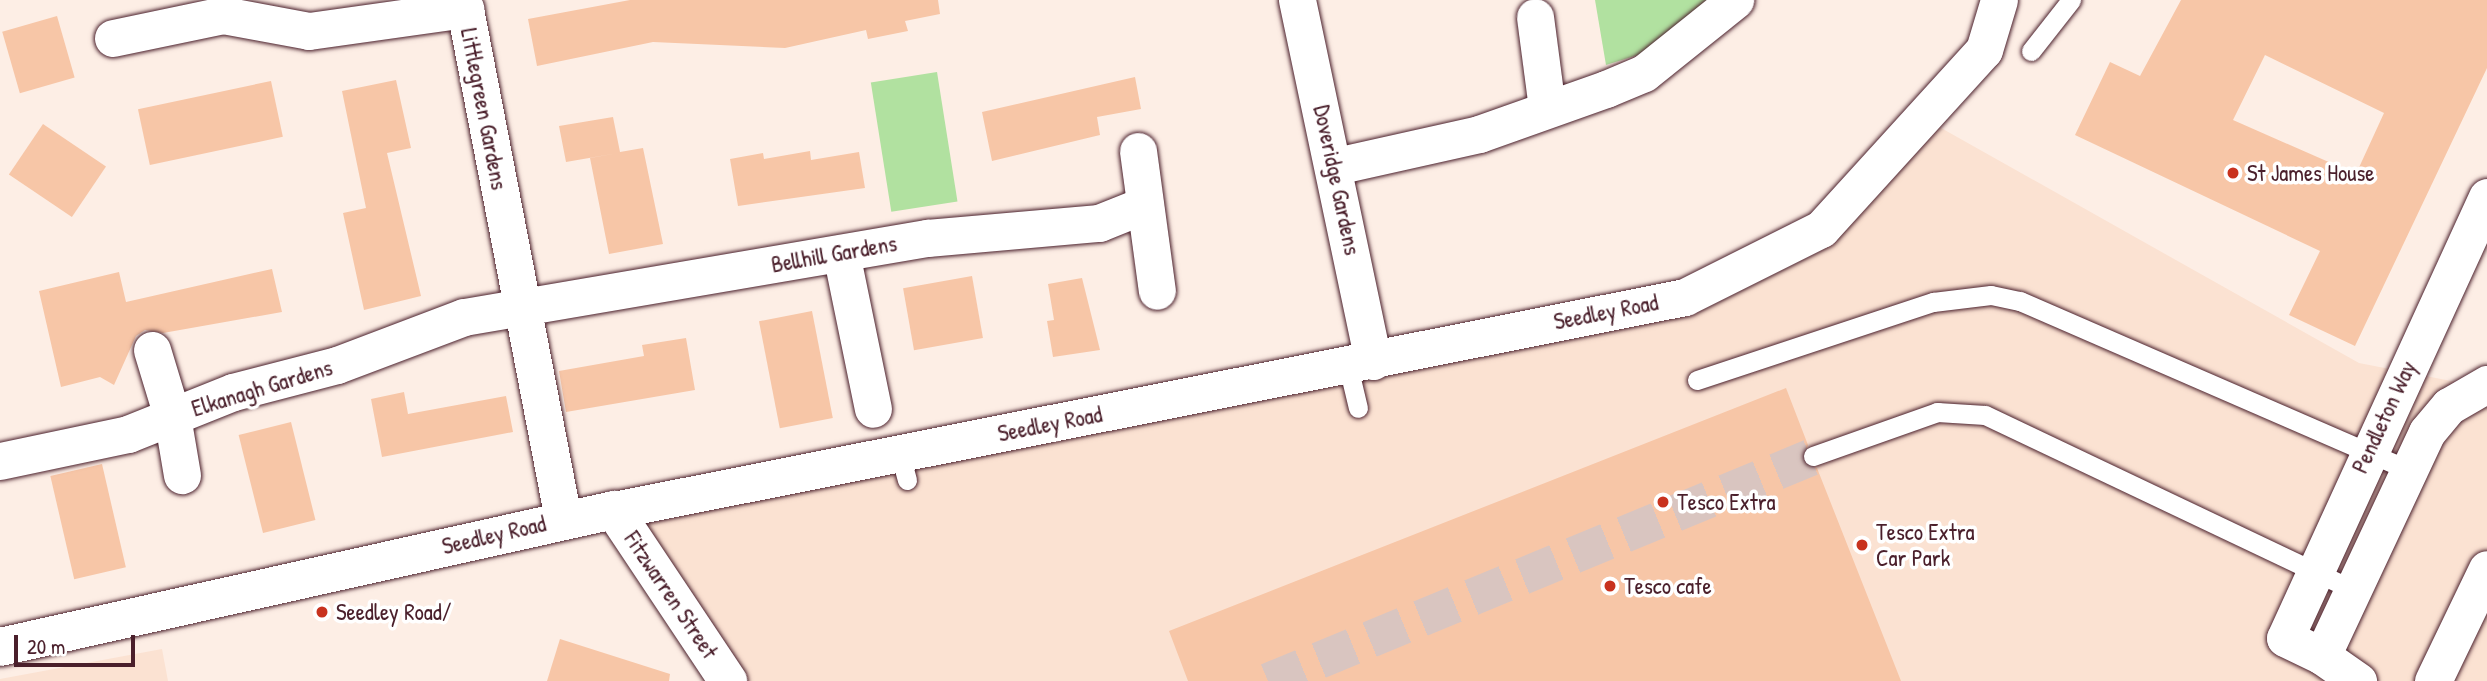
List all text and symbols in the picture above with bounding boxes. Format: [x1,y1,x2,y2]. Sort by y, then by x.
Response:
street label: Littlegreen Gardens [455,26,513,192]
street label: Doveridge Gardens [1308,103,1366,257]
place label: St James House [2247,159,2374,187]
marker: St James House [2225,165,2241,181]
street label: Bellhill Gardens [769,229,899,279]
street label: Seedley Road [1551,288,1661,336]
street label: Elkanagh Gardens [188,353,336,423]
street label: Pendleton Way [2346,357,2422,477]
street label: Seedley Road [995,400,1105,448]
place label: Tesco Extra [1677,488,1776,516]
marker: Tesco Extra [1655,494,1671,510]
street label: Seedley Road [439,510,549,560]
place label: Tesco Extra Car Park [1876,518,1975,572]
street label: Fitzwarren Street [618,526,724,664]
marker: Tesco Extra Car Park [1854,537,1870,553]
place label: Tesco cafe [1624,572,1712,600]
marker: Tesco cafe [1602,578,1618,594]
place label: Seedley Road/ [336,598,452,626]
marker: Seedley Road/ [314,604,330,620]
scale bar [18,622,138,666]
text: 20 m [27,632,65,661]

